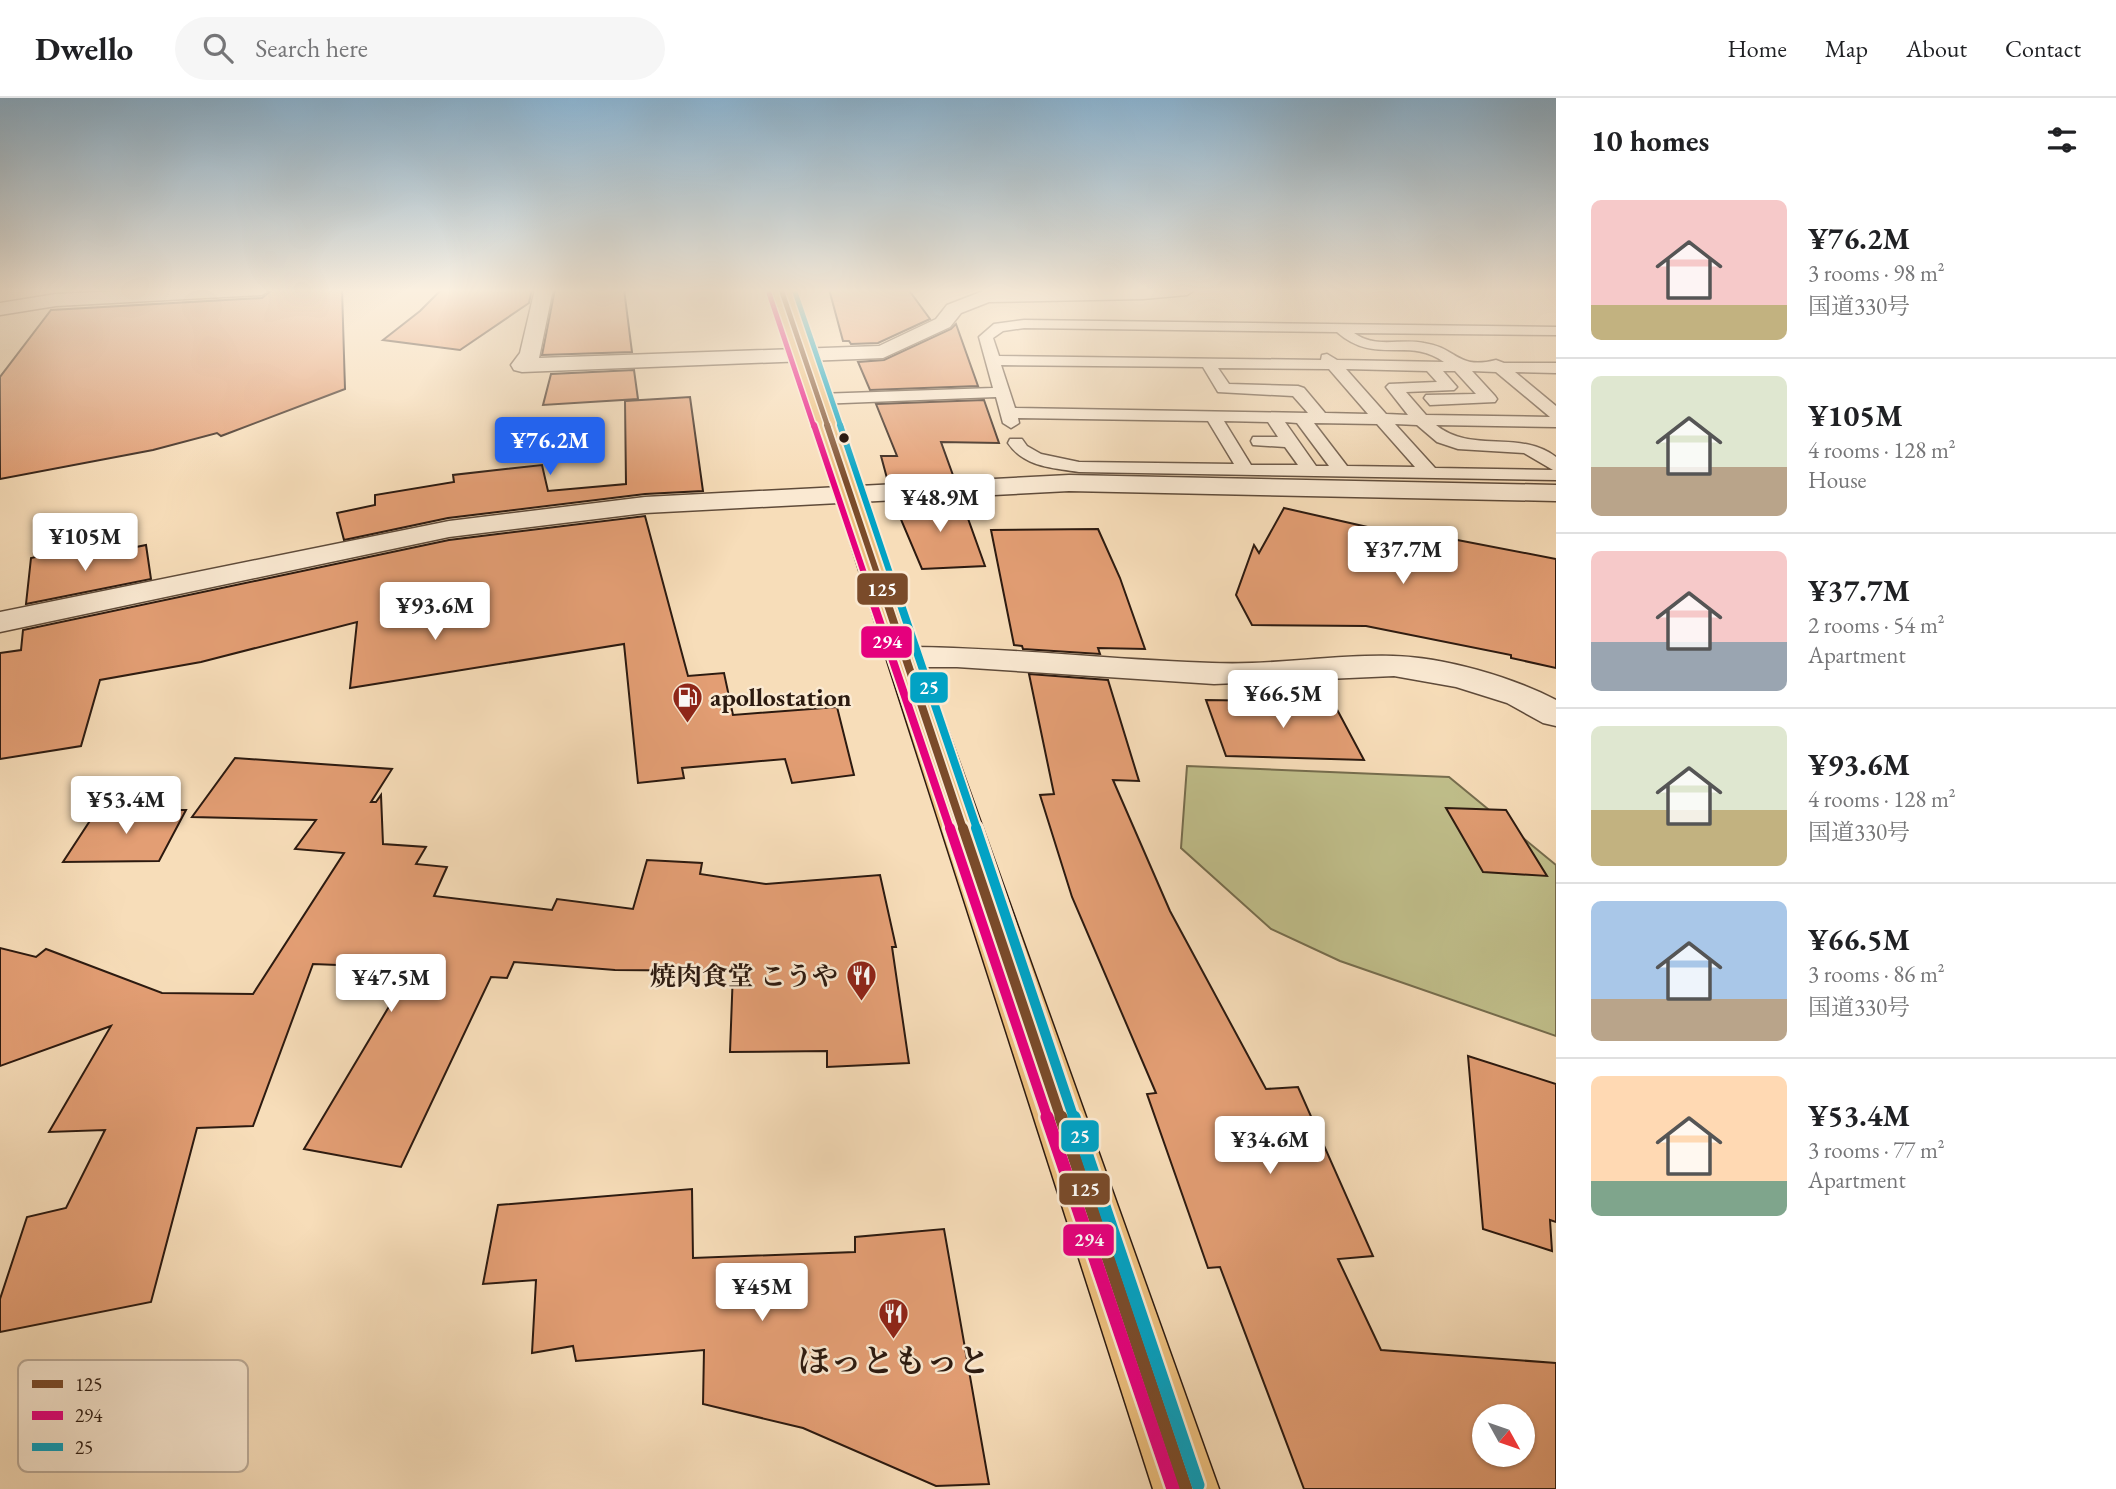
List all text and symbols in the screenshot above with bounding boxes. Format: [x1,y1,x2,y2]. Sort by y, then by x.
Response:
search box [175,17,665,80]
text: Dwello [35,27,133,70]
icon: search [199,29,237,67]
text: Search here [255,31,368,65]
text: Home [1727,33,1787,64]
text: Map [1825,33,1868,64]
text: About [1906,33,1967,64]
text: Contact [2005,33,2081,64]
text: 10 homes [1591,121,1709,160]
icon: filters [2043,121,2081,159]
text: ¥76.2M [1808,219,1910,258]
icon: home [1647,228,1731,312]
text: 3 rooms · 98 m² [1808,258,1945,288]
text: 国道330号 [1808,291,1910,321]
text: ¥105M [1808,396,1903,435]
icon: home [1647,404,1731,488]
pin: ¥76.2M [493,418,607,477]
text: ¥76.2M [511,425,589,455]
unlabelled marker [837,431,851,445]
text: 4 rooms · 128 m² [1808,435,1956,465]
text: House [1808,465,1867,495]
pin: ¥48.9M [883,474,997,534]
text: ¥48.9M [901,482,979,512]
pin: ¥105M [36,514,134,573]
text: ¥105M [49,521,121,551]
pin: ¥37.7M [1346,526,1460,586]
text: ¥37.7M [1364,534,1442,564]
text: ¥37.7M [1808,571,1910,610]
line badge: 125 [856,572,909,606]
text: 125 [867,577,897,602]
icon: home [1647,579,1731,663]
pin: ¥93.6M [378,582,492,642]
text: ¥93.6M [396,590,474,620]
text: 2 rooms · 54 m² [1808,610,1945,640]
line badge: 294 [860,625,913,659]
text: 294 [872,629,903,654]
text: Apartment [1808,640,1906,670]
pin: ¥66.5M [1226,670,1340,730]
line badge: 25 [909,671,949,704]
text: 25 [919,675,939,700]
text: ¥66.5M [1244,678,1322,708]
fuel station icon: apollostation [670,680,704,724]
place label: apollostation [710,680,852,714]
text: ¥93.6M [1808,745,1910,784]
icon: home [1647,754,1731,838]
pin: ¥53.4M [69,776,183,836]
text: ¥53.4M [87,784,165,814]
text: 4 rooms · 128 m² [1808,784,1956,814]
text: 国道330号 [1808,817,1910,847]
text: ¥66.5M [1808,920,1910,959]
icon: home [1647,929,1731,1013]
pin: ¥47.5M [334,954,448,1014]
place label: 焼肉食堂 こうや [650,959,838,993]
restaurant icon: 焼肉食堂 こうや [844,959,878,1003]
text: 3 rooms · 86 m² [1808,959,1945,989]
text: ¥47.5M [352,962,430,992]
text: 国道330号 [1808,992,1910,1022]
text: ¥53.4M [1808,1096,1910,1135]
icon: home [1647,1104,1731,1188]
pin: ¥34.6M [1213,1116,1327,1176]
line badge: 25 [1060,1119,1100,1153]
text: 25 [1070,1124,1090,1149]
text: ¥34.6M [1231,1124,1309,1154]
text: 3 rooms · 77 m² [1808,1135,1945,1165]
text: Apartment [1808,1165,1906,1195]
line badge: 125 [1058,1172,1111,1206]
text: 125 [1070,1177,1100,1202]
line badge: 294 [1062,1223,1115,1257]
text: 294 [1074,1227,1105,1252]
pin: ¥45M [721,1264,803,1323]
text: ¥45M [732,1271,792,1301]
restaurant icon: ほっともっと [877,1297,911,1341]
place label: ほっともっと [798,1340,990,1382]
legend [18,1360,248,1472]
text: 125 [75,1372,102,1397]
text: 294 [75,1403,103,1428]
north arrow [1472,1404,1535,1466]
map controls [1472,1404,1535,1467]
text: 25 [75,1435,93,1460]

